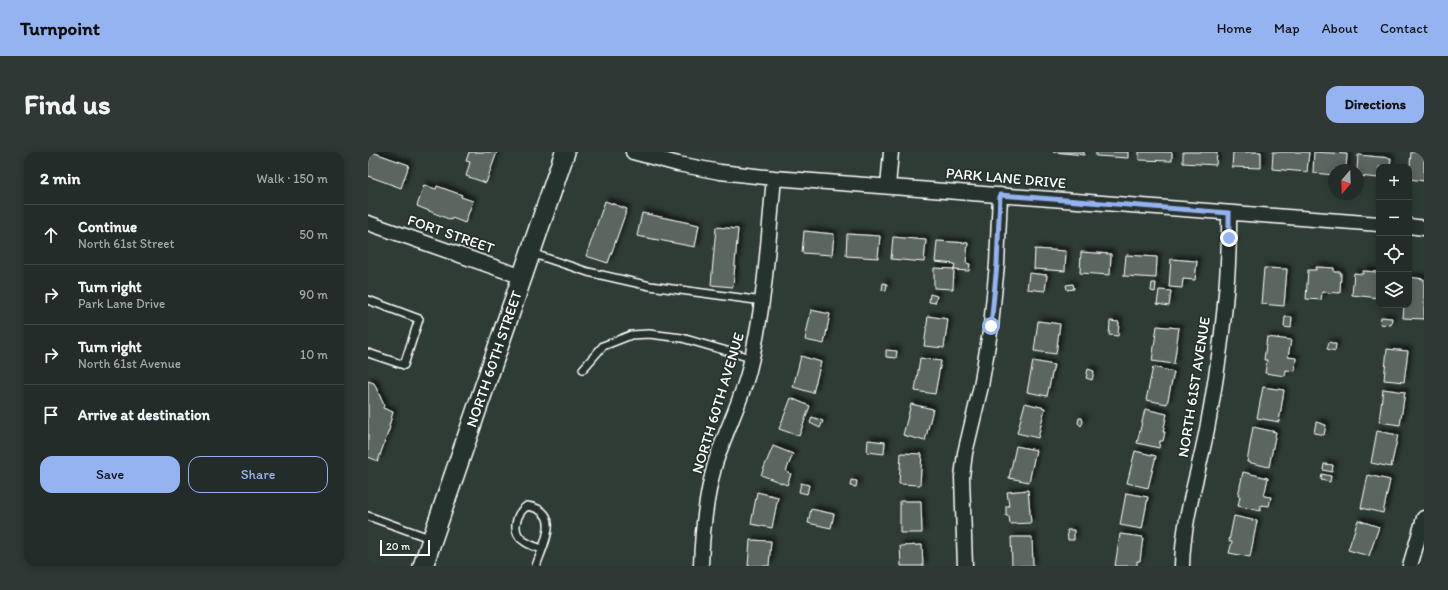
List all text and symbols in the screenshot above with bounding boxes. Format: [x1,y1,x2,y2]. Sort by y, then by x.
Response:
text: Turnpoint [20,17,100,40]
text: Home [1217,20,1252,37]
text: Map [1274,20,1300,37]
text: About [1322,20,1358,37]
text: Contact [1380,20,1428,37]
button: Directions [1326,86,1424,123]
text: Find us [24,87,111,121]
street label: PARK LANE DRIVE [945,164,1067,192]
north arrow [1328,164,1364,200]
map controls [1376,164,1412,308]
button: + [1376,164,1412,200]
text: 2 min [40,168,80,188]
text: Walk · 150 m [257,171,328,186]
button: − [1376,200,1412,236]
street label: FORT STREET [405,211,497,257]
text: Continue [78,218,137,236]
icon: ahead [40,224,62,246]
text: 50 m [299,227,328,242]
route end [1220,229,1238,247]
text: North 61st Street [78,236,174,251]
button: locate [1376,236,1412,272]
button: layers [1376,272,1412,308]
text: Turn right [78,278,142,296]
icon: right [40,284,62,306]
text: 90 m [299,287,328,302]
street label: NORTH 60TH STREET [462,288,526,429]
text: Park Lane Drive [78,296,165,311]
street label: NORTH 61ST AVENUE [1174,315,1214,459]
route start [982,317,1000,335]
street label: NORTH 60TH AVENUE [688,330,748,476]
text: Turn right [78,338,142,356]
icon: right [40,344,62,366]
text: 10 m [300,347,328,362]
text: North 61st Avenue [78,356,181,371]
icon: arrive [40,404,62,426]
text: Arrive at destination [78,406,210,424]
button: Save [40,456,180,493]
button: Share [188,456,328,493]
scale bar [380,538,430,557]
text: 20 m [386,540,410,553]

